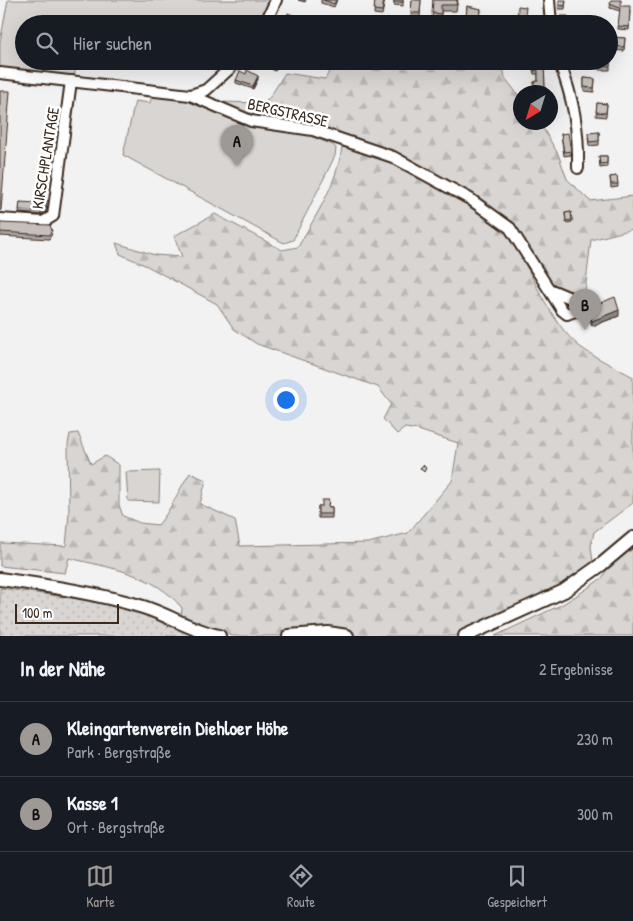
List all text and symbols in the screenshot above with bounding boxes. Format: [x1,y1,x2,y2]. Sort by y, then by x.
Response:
search box [15,15,618,70]
icon: search [33,29,61,57]
text: Hier suchen [73,30,152,56]
north arrow [513,85,558,130]
street label: BERGSTRASSE [246,92,330,132]
street label: KIRSCHPLANTAGE [26,105,64,211]
pin: A [221,125,253,166]
pin: B [569,289,601,330]
your location [273,387,299,413]
scale bar [15,601,119,624]
text: 100 m [22,603,52,622]
text: In der Nähe [20,654,105,683]
text: 2 Ergebnisse [539,658,613,680]
text: Kleingartenverein Diehloer Höhe [67,715,288,741]
text: A [32,728,40,750]
text: 230 m [577,728,613,750]
text: Park · Bergstraße [67,741,171,763]
text: Kasse 1 [67,790,118,816]
text: B [32,803,40,825]
text: 300 m [577,803,613,825]
text: Ort · Bergstraße [67,816,165,838]
tab: Karte [86,862,115,911]
tab: Route [287,862,315,911]
tab: Gespeichert [487,862,547,911]

